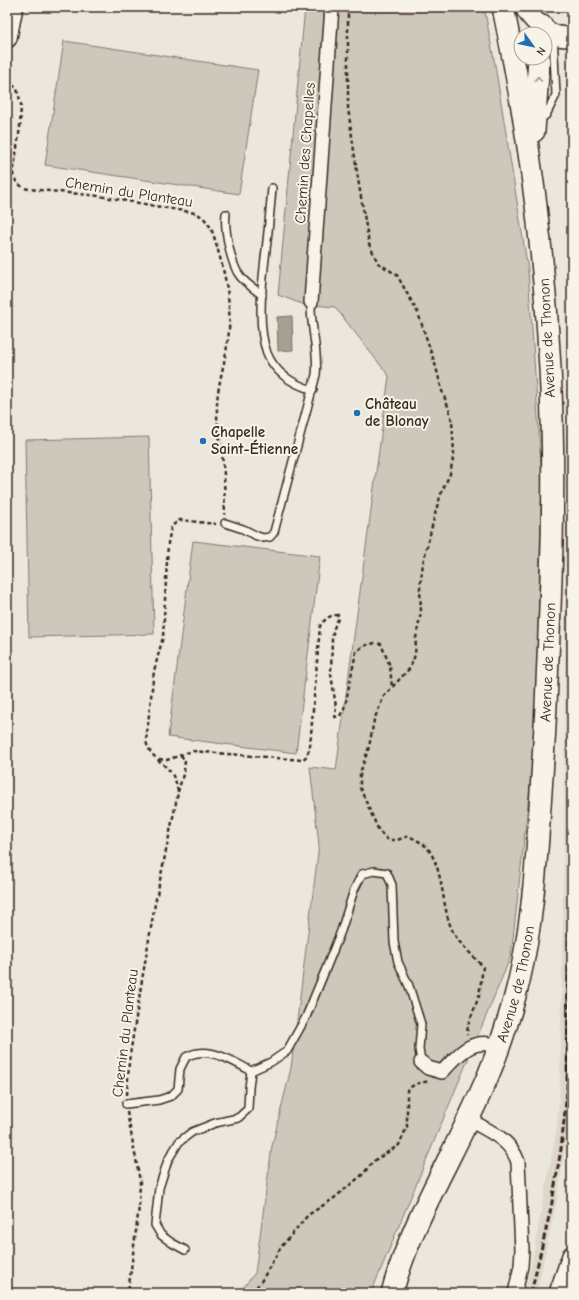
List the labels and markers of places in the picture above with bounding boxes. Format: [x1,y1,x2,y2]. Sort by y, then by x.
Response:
place label: Château de Blonay [365,395,429,430]
marker: Château de Blonay [352,408,362,418]
place label: Chapelle Saint-Étienne [211,423,298,458]
marker: Chapelle Saint-Étienne [198,436,208,446]

